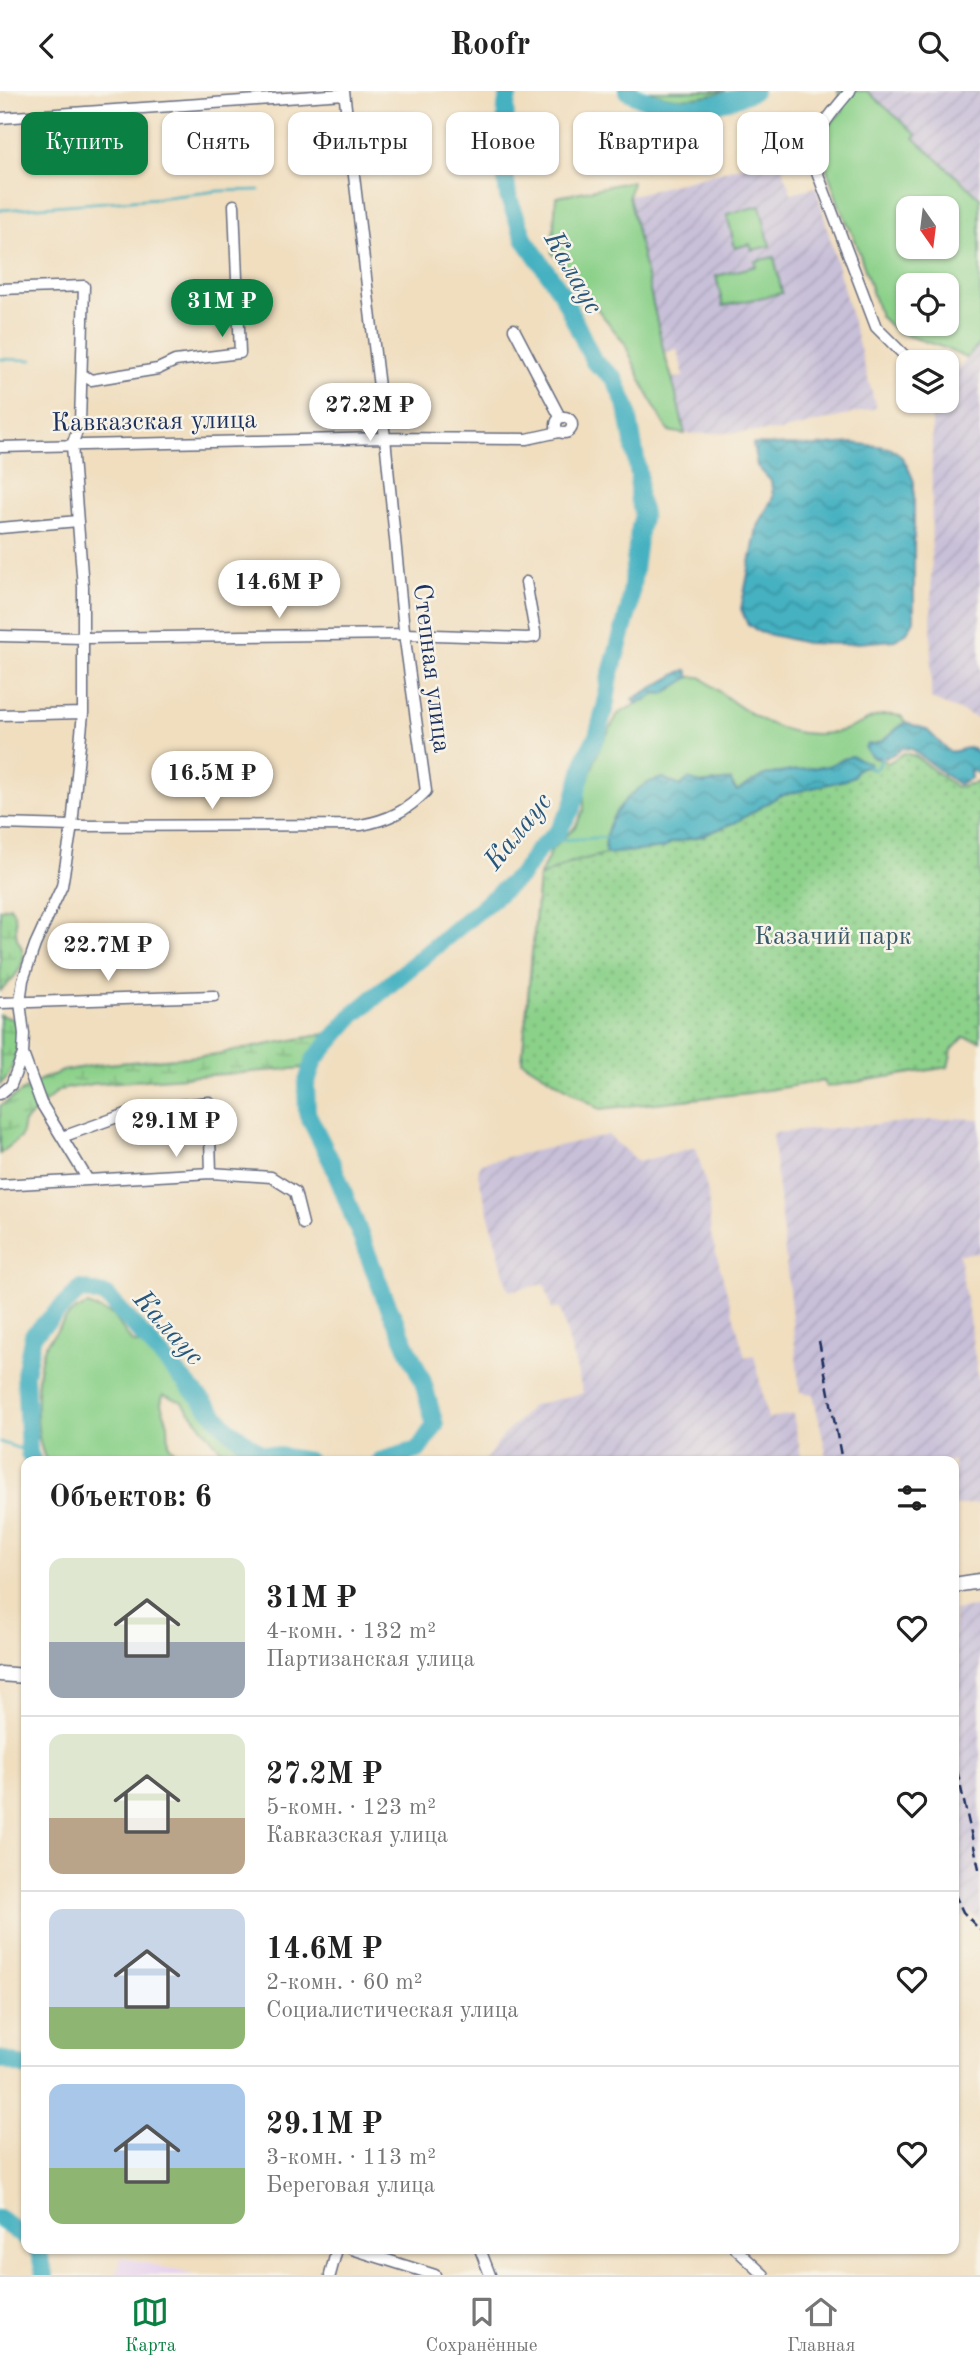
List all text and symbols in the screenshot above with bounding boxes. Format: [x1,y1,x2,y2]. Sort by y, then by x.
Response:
icon: back [28,27,66,65]
icon: search [914,27,952,65]
text: Roofr [450,30,530,62]
chip: Купить [21,112,148,175]
chip: Снять [162,112,274,175]
chip: Фильтры [288,112,432,175]
chip: Новое [446,112,559,175]
chip: Квартира [573,112,723,175]
chip: Дом [737,112,829,175]
north arrow [896,196,959,259]
map controls [896,196,959,413]
water label: Калаус [537,226,607,320]
button: locate [896,273,959,336]
pin: 31M ₽ [173,279,271,339]
text: 31M ₽ [187,290,257,313]
button: layers [896,350,959,413]
pin: 27.2M ₽ [305,383,435,443]
text: 27.2M ₽ [325,394,415,417]
street label: Кавказская улица [51,407,257,437]
pin: 14.6M ₽ [214,561,344,620]
text: 14.6M ₽ [234,571,324,594]
street label: Степная улица [408,582,454,754]
pin: 16.5M ₽ [147,751,277,811]
text: 16.5M ₽ [167,762,257,785]
water label: Калаус [479,788,559,877]
pin: 22.7M ₽ [43,923,173,983]
park label: Казачий парк [754,924,912,950]
text: 22.7M ₽ [63,934,153,957]
pin: 29.1M ₽ [111,1100,241,1159]
text: 29.1M ₽ [131,1110,221,1133]
water label: Калаус [126,1285,208,1372]
icon: filters [893,1479,931,1517]
text: Объектов: 6 [49,1483,212,1513]
text: 31M ₽ [266,1584,357,1614]
icon: home [105,1586,189,1670]
icon: heart [893,1609,931,1647]
text: 4-комн. · 132 m² [266,1620,436,1643]
text: Партизанская улица [266,1648,475,1671]
text: 27.2M ₽ [266,1760,383,1790]
icon: home [105,1762,189,1846]
icon: heart [893,1785,931,1823]
text: 5-комн. · 123 m² [266,1796,436,1819]
text: Кавказская улица [266,1824,448,1847]
text: 14.6M ₽ [266,1935,383,1965]
icon: home [105,1937,189,2021]
icon: heart [893,1960,931,1998]
text: 2-комн. · 60 m² [266,1971,423,1994]
text: Социалистическая улица [266,1999,519,2022]
text: 29.1M ₽ [266,2110,383,2140]
icon: home [105,2112,189,2196]
icon: heart [893,2135,931,2173]
text: 3-комн. · 113 m² [266,2146,436,2169]
text: Береговая улица [266,2174,435,2197]
tab: Карта [125,2293,176,2358]
tab: Сохранённые [426,2293,538,2358]
tab: Главная [787,2293,855,2358]

